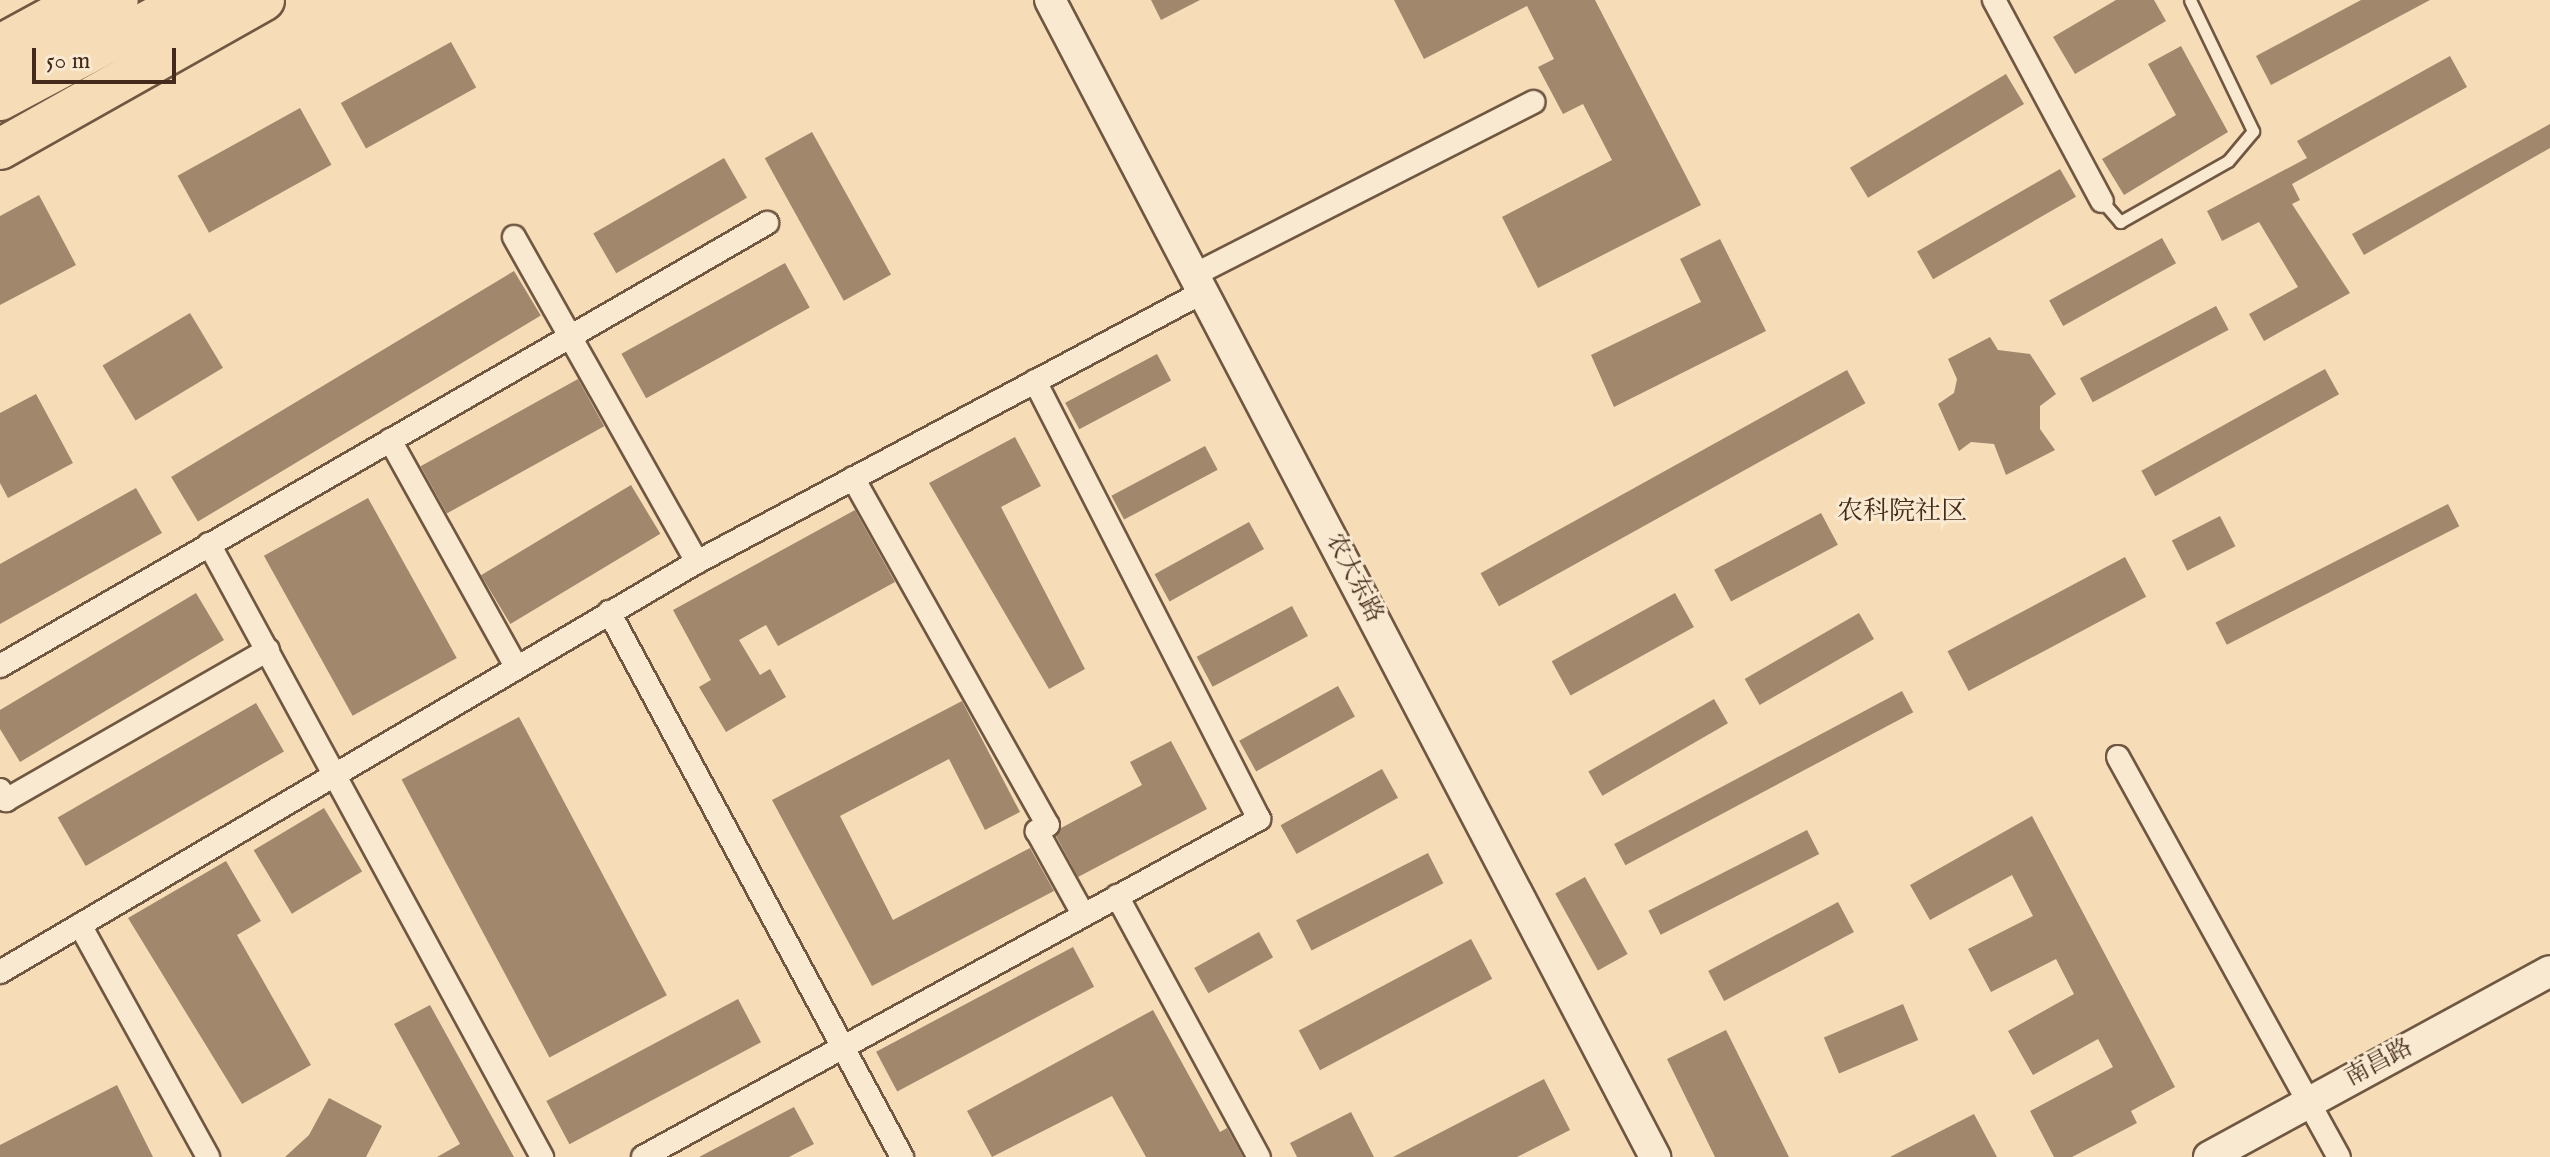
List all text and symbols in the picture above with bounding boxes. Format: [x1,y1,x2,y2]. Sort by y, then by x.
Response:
scale bar [36,32,180,82]
text: 50 m [46,46,90,77]
district label: 农科院社区 [1837,496,1967,528]
street label: 农大东路 [1319,529,1389,627]
street label: 南昌路 [2340,1033,2418,1093]

